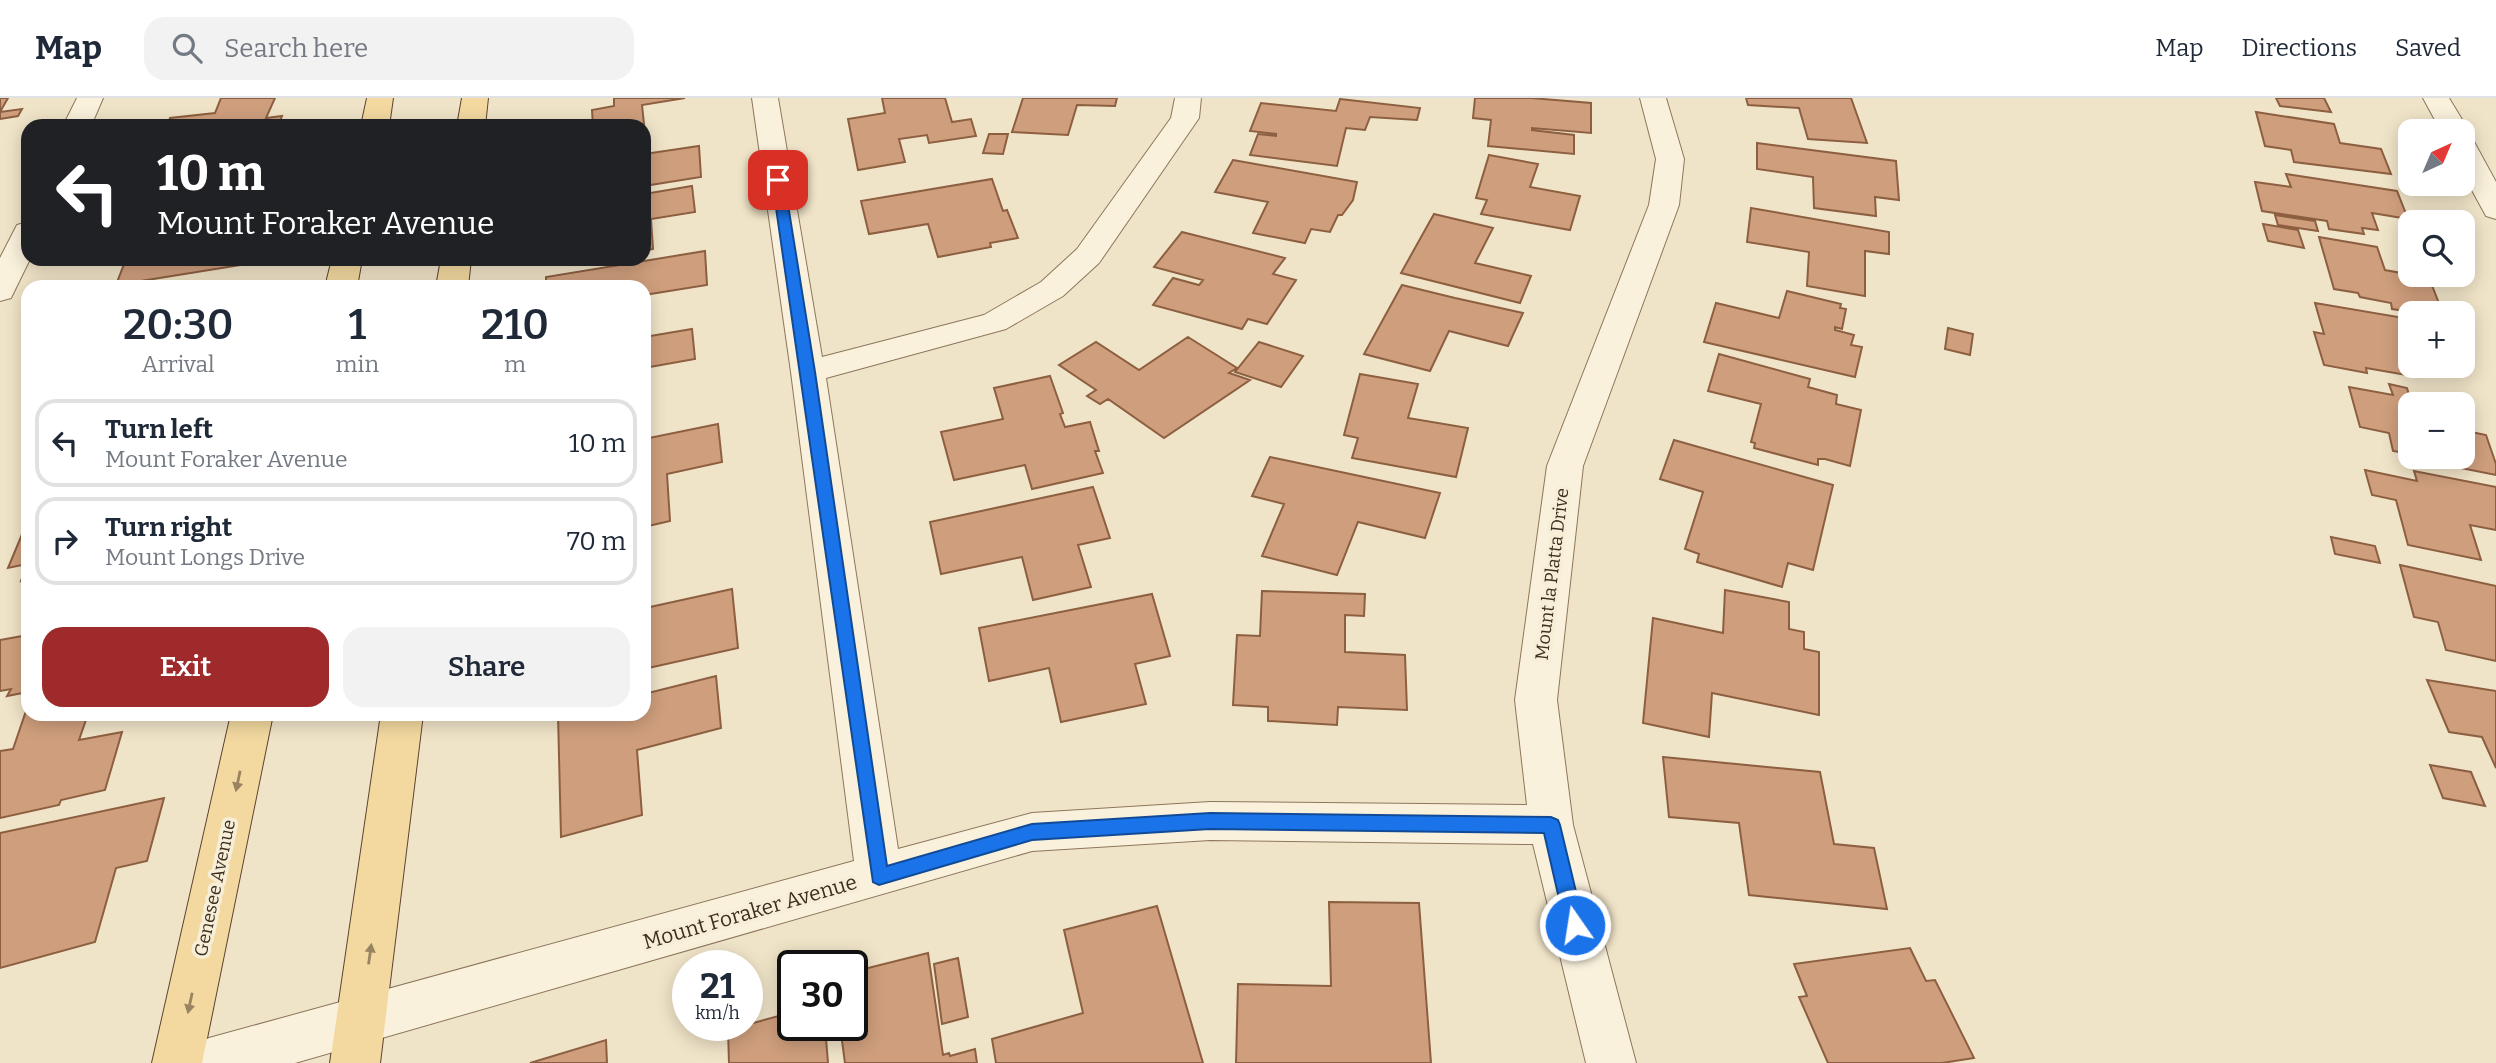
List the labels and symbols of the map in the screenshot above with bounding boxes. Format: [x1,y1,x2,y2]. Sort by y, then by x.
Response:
north arrow [2398,119,2474,196]
pin [748,150,808,210]
street label: Mount la Platta Drive [1531,487,1573,661]
one-way arrow [232,770,243,792]
street label: Genesee Avenue [190,817,240,959]
street label: Mount Foraker Avenue [640,869,860,955]
position arrow [1538,888,1612,962]
one-way arrow [364,942,375,964]
speed limit sign: 30 [777,950,868,1041]
one-way arrow [185,992,196,1014]

